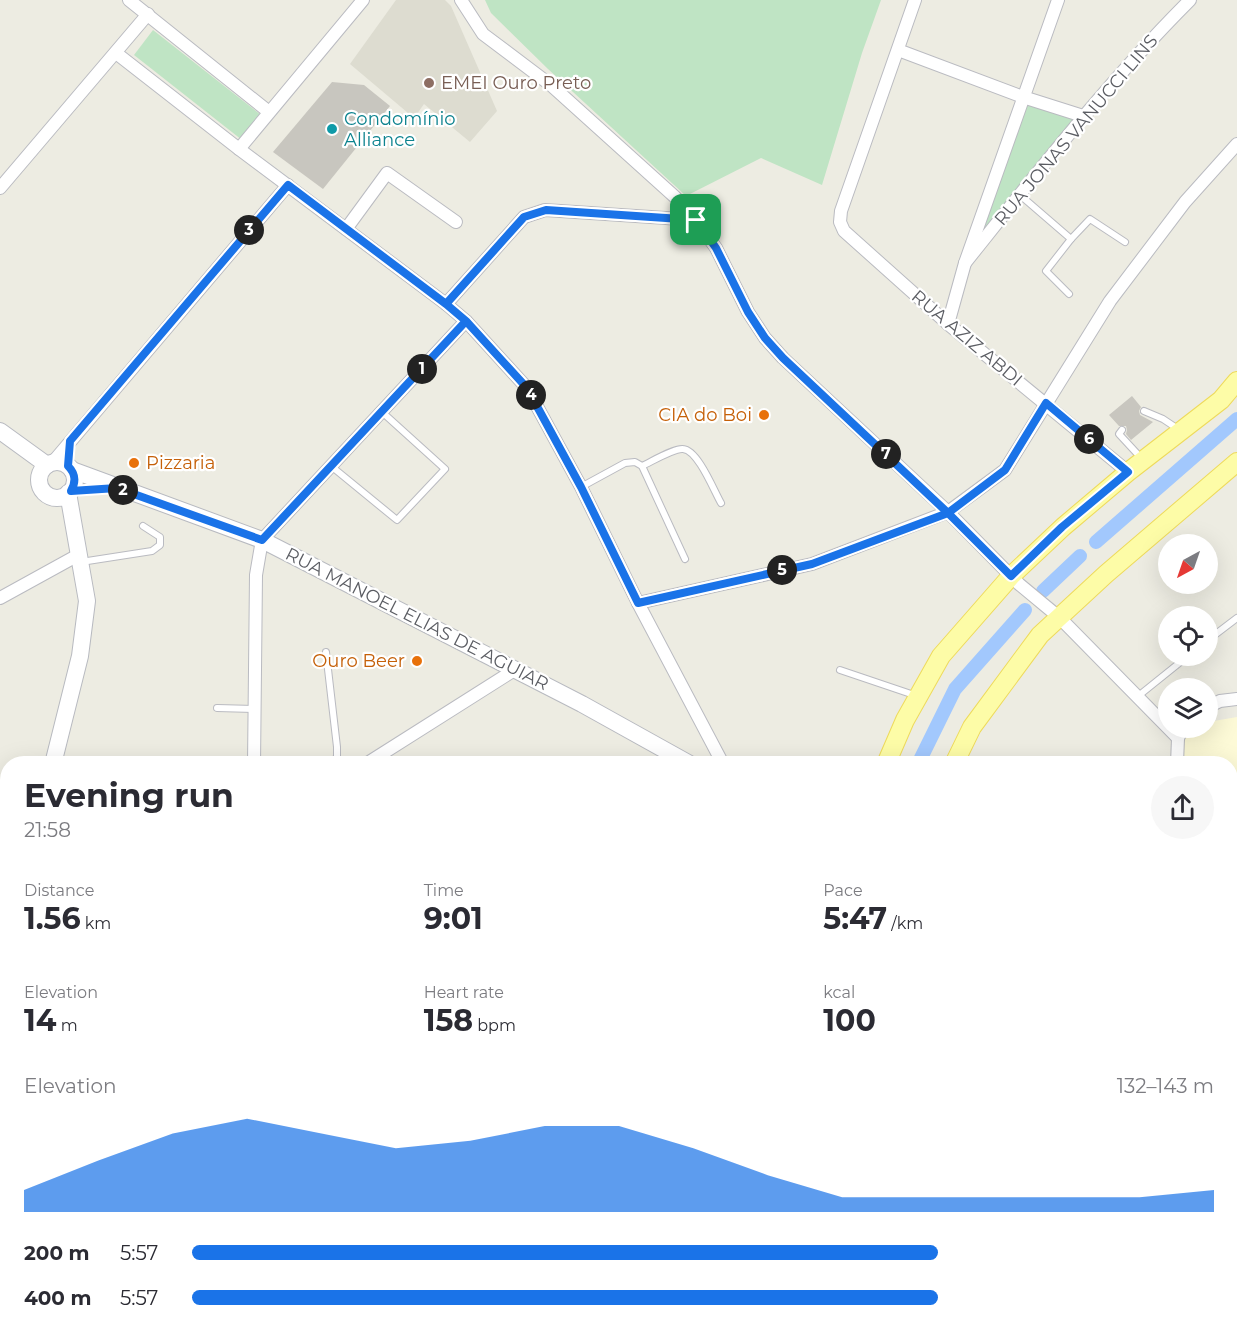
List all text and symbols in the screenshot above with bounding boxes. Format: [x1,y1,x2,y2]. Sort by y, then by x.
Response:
street label: RUA JONAS VANUCCI LINS [990,30,1162,230]
place label: EMEI Ouro Preto [441,72,591,94]
marker: EMEI Ouro Preto [422,76,436,90]
place label: Condomínio Alliance [344,108,456,151]
marker: Condomínio Alliance [325,122,339,136]
pin [670,194,721,245]
icon: arrive [679,203,712,236]
pin: 3 [234,215,264,245]
text: 3 [244,220,254,239]
street label: RUA AZIZ ABDI [907,285,1027,391]
pin: 1 [407,354,437,384]
text: 1 [419,359,425,378]
pin: 4 [516,380,546,410]
text: 4 [525,385,537,404]
place label: CIA do Boi [658,404,752,426]
marker: CIA do Boi [757,408,771,422]
pin: 6 [1074,424,1104,454]
text: 6 [1084,429,1094,448]
pin: 7 [871,439,901,469]
text: 7 [881,444,891,463]
place label: Pizzaria [146,452,215,474]
marker: Pizzaria [127,456,141,470]
pin: 2 [108,475,138,505]
text: 2 [118,480,128,499]
north arrow [1158,534,1218,594]
map controls [1158,534,1218,738]
street label: RUA MANOEL ELIAS DE AGUIAR [282,543,552,695]
pin: 5 [767,555,797,585]
text: 5 [777,560,787,579]
button: locate [1158,606,1218,666]
place label: Ouro Beer [312,650,405,672]
marker: Ouro Beer [410,654,424,668]
button: layers [1158,678,1218,738]
text: Evening run [24,775,234,815]
button: share [1151,776,1214,839]
text: 21:58 [24,818,71,842]
text: Distance [24,881,94,900]
text: Time [424,881,464,900]
text: Pace [823,881,863,900]
text: 1.56 [24,900,81,937]
text: 9:01 [424,900,483,937]
text: 5:47 [823,900,887,937]
text: km [81,914,111,933]
text: /km [887,914,923,933]
text: Elevation [24,983,98,1002]
text: Heart rate [424,983,504,1002]
text: kcal [823,983,855,1002]
text: 14 [24,1002,56,1039]
text: 158 [424,1002,473,1039]
text: 100 [823,1002,876,1039]
text: m [56,1016,78,1035]
text: bpm [473,1016,516,1035]
text: Elevation [24,1074,116,1098]
text: 132–143 m [1117,1074,1214,1098]
text: 200 m [24,1241,90,1265]
text: 5:57 [120,1241,158,1265]
text: 400 m [24,1286,92,1310]
text: 5:57 [120,1286,158,1310]

